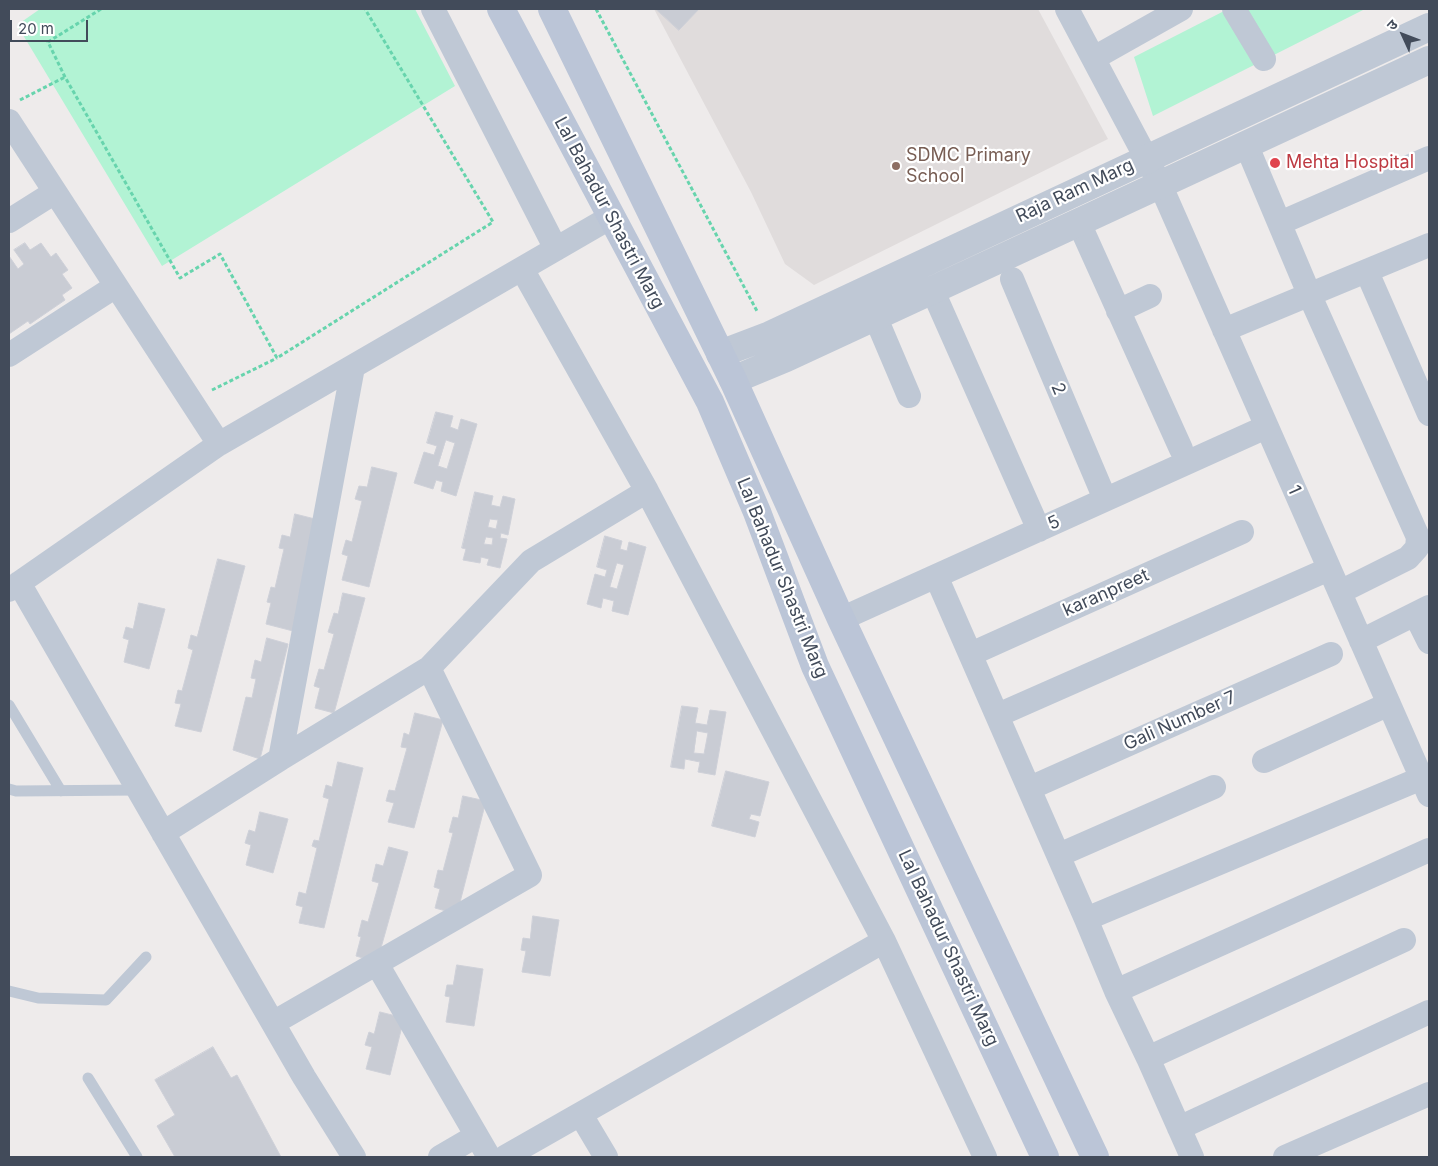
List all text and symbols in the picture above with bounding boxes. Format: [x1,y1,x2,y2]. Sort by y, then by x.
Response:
scale bar [12,10,90,42]
north arrow [1378,10,1428,60]
text: उ [1383,16,1401,33]
text: 20 m [18,19,54,38]
street label: Lal Bahadur Shastri Marg [549,113,669,313]
place label: SDMC Primary School [906,145,1031,188]
place label: Mehta Hospital [1286,152,1414,174]
street label: Raja Ram Marg [1013,154,1137,228]
marker: Mehta Hospital [1268,156,1282,170]
marker: SDMC Primary School [890,160,902,172]
street label: 2 [1046,380,1070,398]
street label: Lal Bahadur Shastri Marg [732,475,832,681]
street label: 1 [1283,482,1305,498]
street label: 5 [1044,511,1064,535]
street label: karanpreet [1060,564,1152,622]
street label: Gali Number 7 [1120,687,1240,755]
street label: Lal Bahadur Shastri Marg [893,847,1003,1049]

